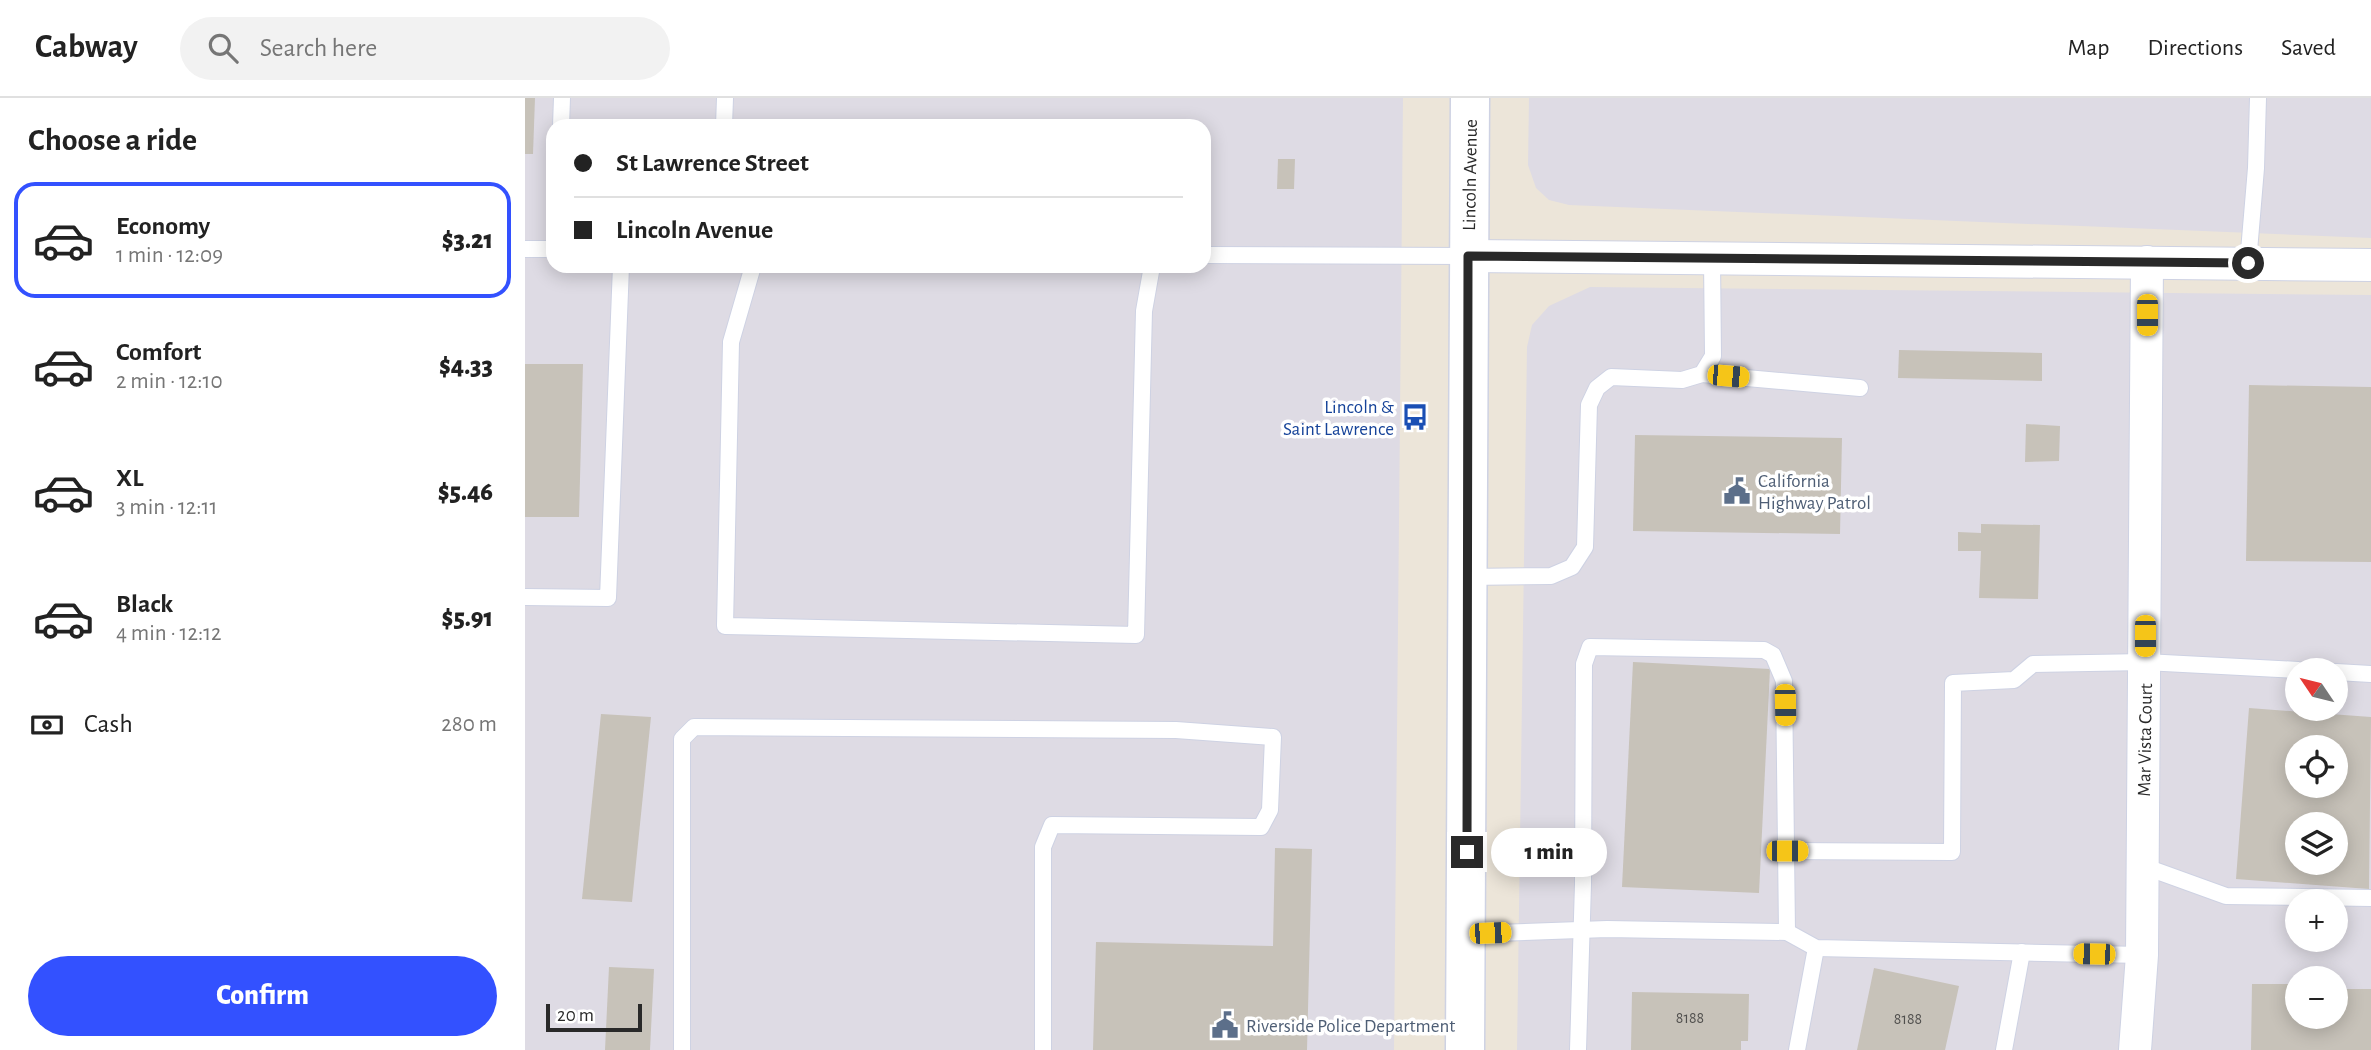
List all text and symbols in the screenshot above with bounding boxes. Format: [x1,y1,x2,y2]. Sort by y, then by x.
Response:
search box [180,17,670,80]
icon: search [204,29,242,67]
text: Cabway [35,31,138,64]
text: Search here [260,35,377,61]
text: Map [2067,36,2109,60]
text: Directions [2147,36,2243,60]
text: Saved [2281,36,2336,60]
street label: Lincoln Avenue [1460,119,1481,231]
text: Choose a ride [28,124,197,156]
text: St Lawrence Street [616,150,809,176]
icon: car [32,209,95,272]
text: Economy [116,213,210,239]
text: Lincoln Avenue [616,217,773,243]
text: $3.21 [442,227,493,253]
text: 1 min · 12:09 [116,244,223,267]
route start [2232,247,2264,279]
car [2137,294,2158,336]
icon: car [32,335,95,398]
text: Comfort [116,339,201,365]
text: $4.33 [439,353,493,379]
car [1707,364,1750,388]
text: 2 min · 12:10 [116,370,223,393]
place label: Lincoln & Saint Lawrence [1283,398,1394,439]
bus stop icon: Lincoln & Saint Lawrence [1400,402,1430,432]
icon: car [32,461,95,524]
text: XL [116,465,143,491]
place label: California Highway Patrol [1758,472,1871,513]
public building icon: California Highway Patrol [1722,476,1752,506]
text: $5.46 [438,479,493,505]
text: 3 min · 12:11 [116,496,217,519]
icon: car [32,587,95,650]
text: Black [116,591,173,617]
text: $5.91 [441,605,493,631]
car [2135,615,2156,657]
text: 4 min · 12:12 [116,622,222,645]
north arrow [2285,658,2349,721]
map controls [2285,658,2348,1029]
street label: Mar Vista Court [2135,683,2156,797]
car [1775,684,1796,726]
icon: cash [28,706,66,744]
text: Cash [84,711,133,737]
text: 280 m [441,713,497,736]
button: locate [2285,735,2348,798]
button: layers [2285,812,2348,875]
callout: 1 min [1492,828,1607,876]
route end [1451,836,1483,868]
text: 1 min [1525,841,1573,864]
car [1767,841,1809,862]
button: + [2285,889,2348,952]
car [1469,922,1512,944]
car [2073,943,2116,965]
button: Confirm [28,956,497,1036]
button: − [2285,966,2348,1029]
scale bar [546,1001,642,1033]
text: 20 m [557,1006,594,1025]
public building icon: Riverside Police Department [1210,1010,1240,1040]
house number: 8188 [1676,1010,1704,1026]
house number: 8188 [1894,1011,1922,1027]
place label: Riverside Police Department [1246,1017,1455,1036]

